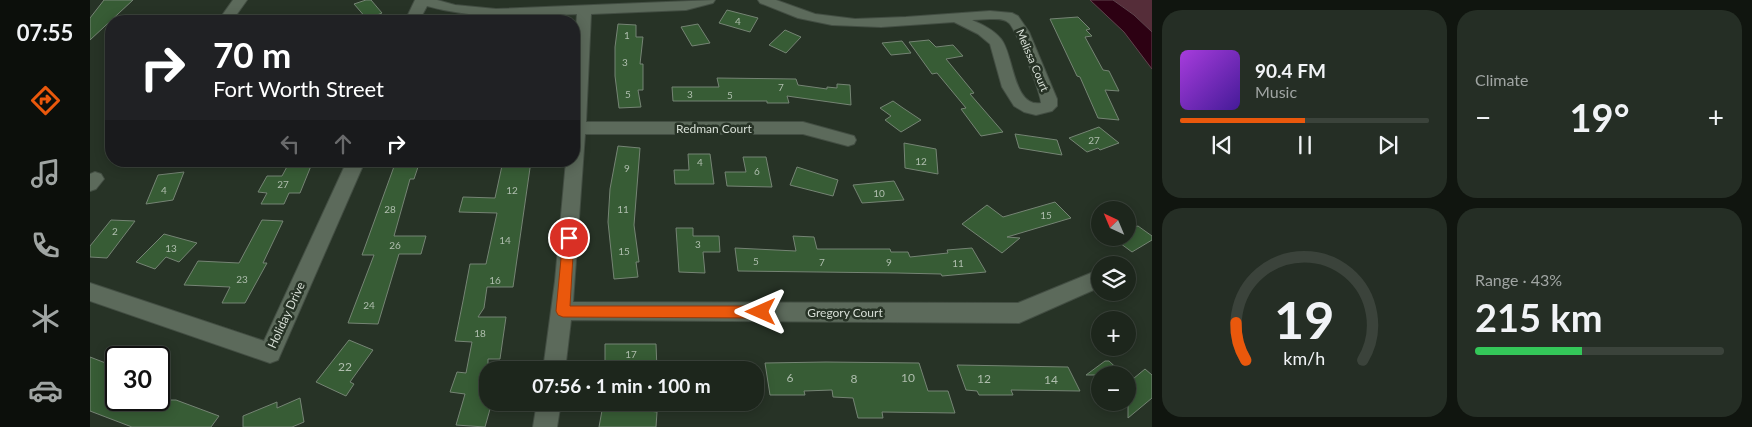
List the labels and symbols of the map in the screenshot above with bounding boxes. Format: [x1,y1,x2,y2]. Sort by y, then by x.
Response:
house number: 4 [735,15,741,27]
street label: Melissa Court [1014,27,1052,93]
house number: 1 [624,29,630,41]
house number: 3 [622,56,628,68]
house number: 7 [778,81,784,93]
house number: 5 [625,88,631,100]
house number: 3 [687,88,693,100]
house number: 5 [727,89,733,101]
street label: Redman Court [676,121,753,136]
house number: 27 [1088,134,1100,146]
house number: 12 [915,155,927,167]
house number: 4 [697,156,703,168]
house number: 9 [624,162,630,174]
house number: 6 [754,165,760,177]
house number: 27 [277,178,289,190]
house number: 4 [161,184,167,196]
house number: 12 [506,184,518,196]
house number: 10 [873,187,885,199]
north arrow [1091,201,1136,246]
house number: 28 [384,203,396,215]
house number: 11 [617,203,629,215]
house number: 15 [1040,209,1052,221]
pin [548,217,590,259]
house number: 2 [112,225,118,237]
house number: 14 [499,234,511,246]
house number: 3 [695,238,701,250]
house number: 26 [389,239,401,251]
house number: 13 [165,242,177,254]
house number: 15 [618,245,630,257]
house number: 5 [753,255,759,267]
house number: 7 [819,256,825,268]
house number: 9 [886,256,892,268]
house number: 11 [952,257,964,269]
house number: 23 [236,273,248,285]
house number: 16 [489,274,501,286]
street label: Holiday Drive [264,279,308,351]
position arrow [734,285,786,337]
house number: 24 [363,299,375,311]
street label: Gregory Court [807,305,883,320]
house number: 18 [474,327,486,339]
speed limit sign: 30 [105,346,170,411]
house number: 17 [625,348,637,360]
house number: 22 [338,359,352,374]
house number: 6 [787,370,794,385]
house number: 10 [901,370,915,385]
house number: 8 [851,371,858,386]
house number: 12 [977,371,991,386]
house number: 14 [1044,372,1058,387]

